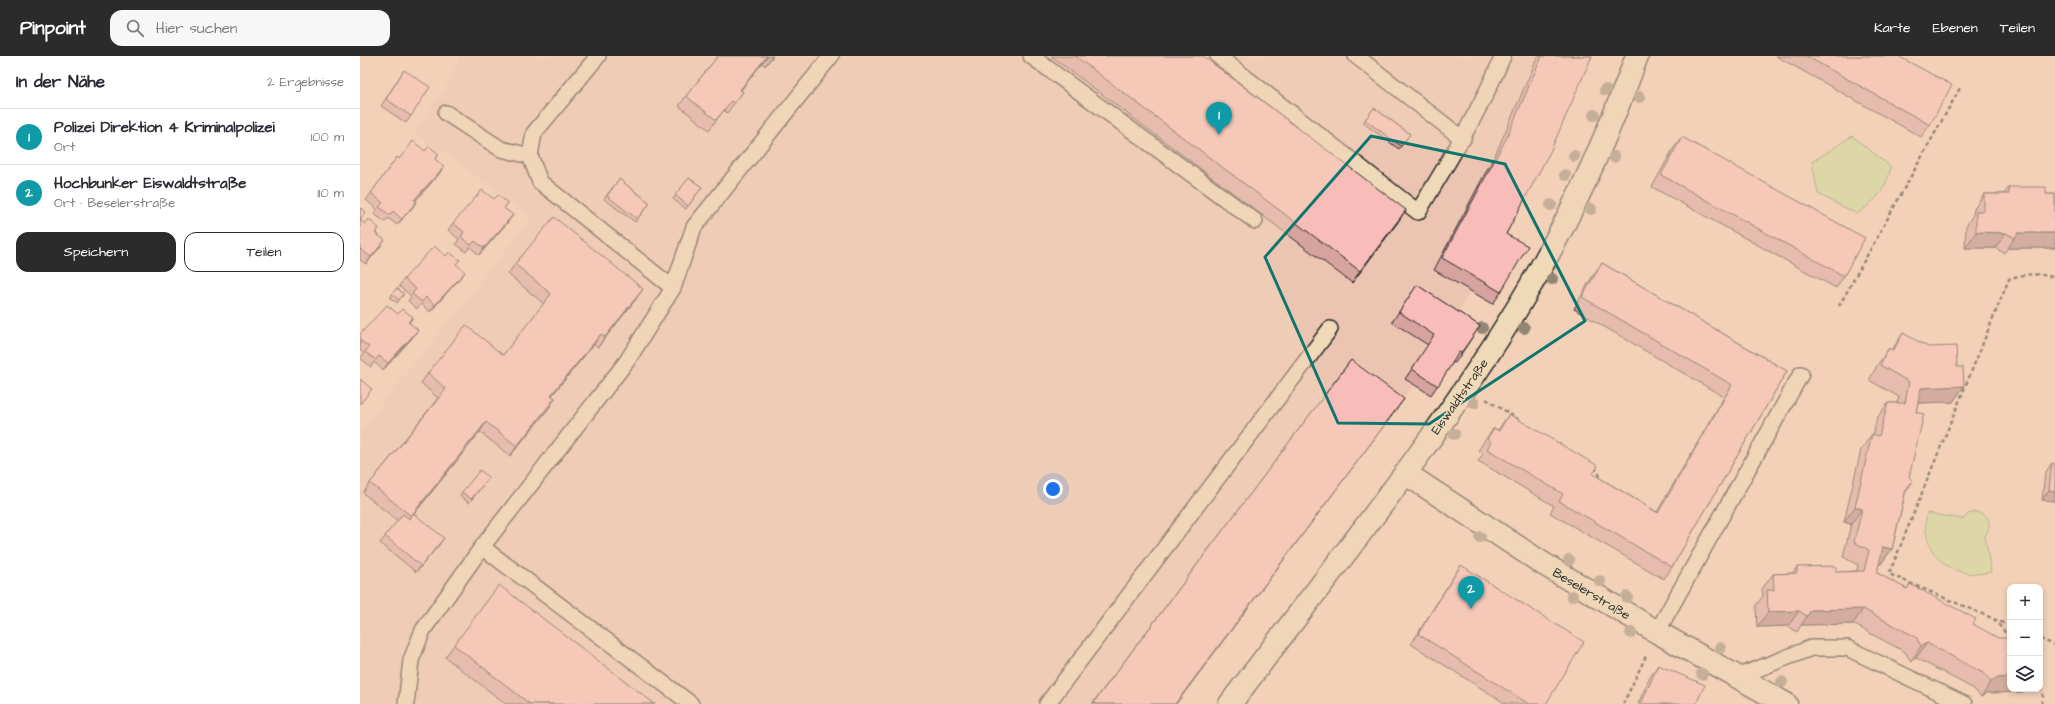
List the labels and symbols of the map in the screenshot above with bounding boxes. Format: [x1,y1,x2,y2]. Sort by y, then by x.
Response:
pin: 1 [1206,102,1232,135]
street label: Eiswaldtstraße [1427,355,1493,438]
your location [1043,479,1063,499]
street label: Beselerstraße [1549,563,1634,624]
pin: 2 [1458,576,1484,609]

